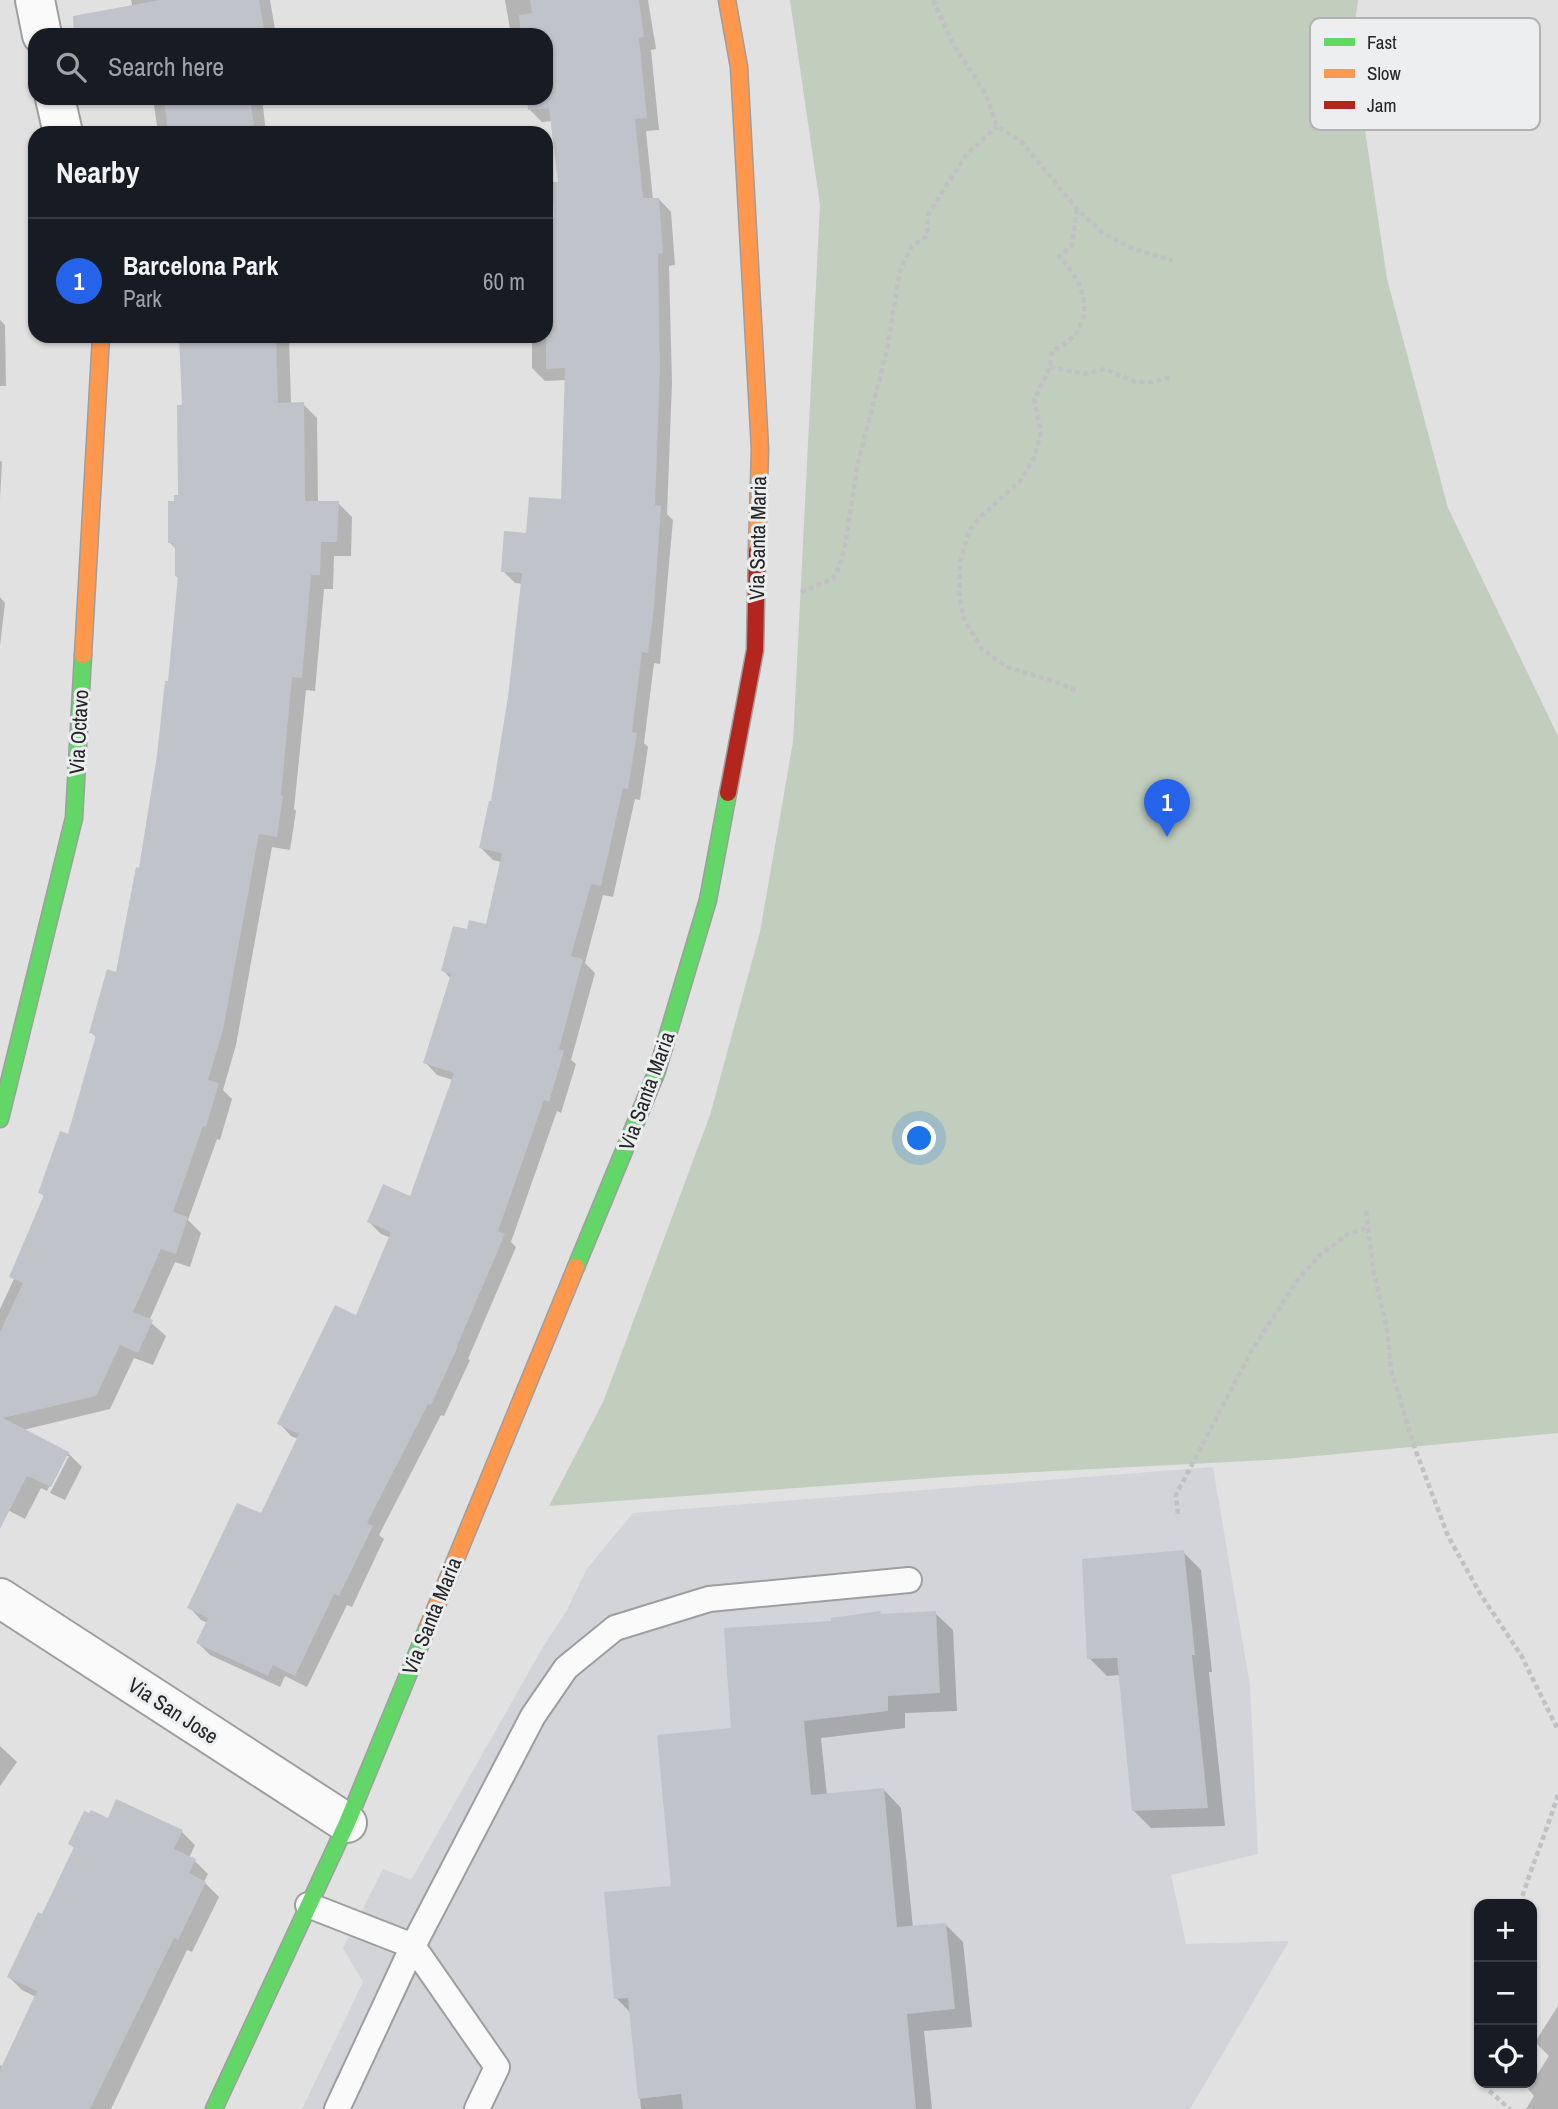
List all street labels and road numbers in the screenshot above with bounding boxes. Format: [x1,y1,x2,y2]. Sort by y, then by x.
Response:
street label: Via Santa Maria [742,475,773,600]
street label: Via Octavo [62,689,95,775]
street label: Via Santa Maria [612,1027,682,1154]
street label: Via Santa Maria [395,1552,468,1679]
street label: Via San Jose [123,1671,224,1751]

